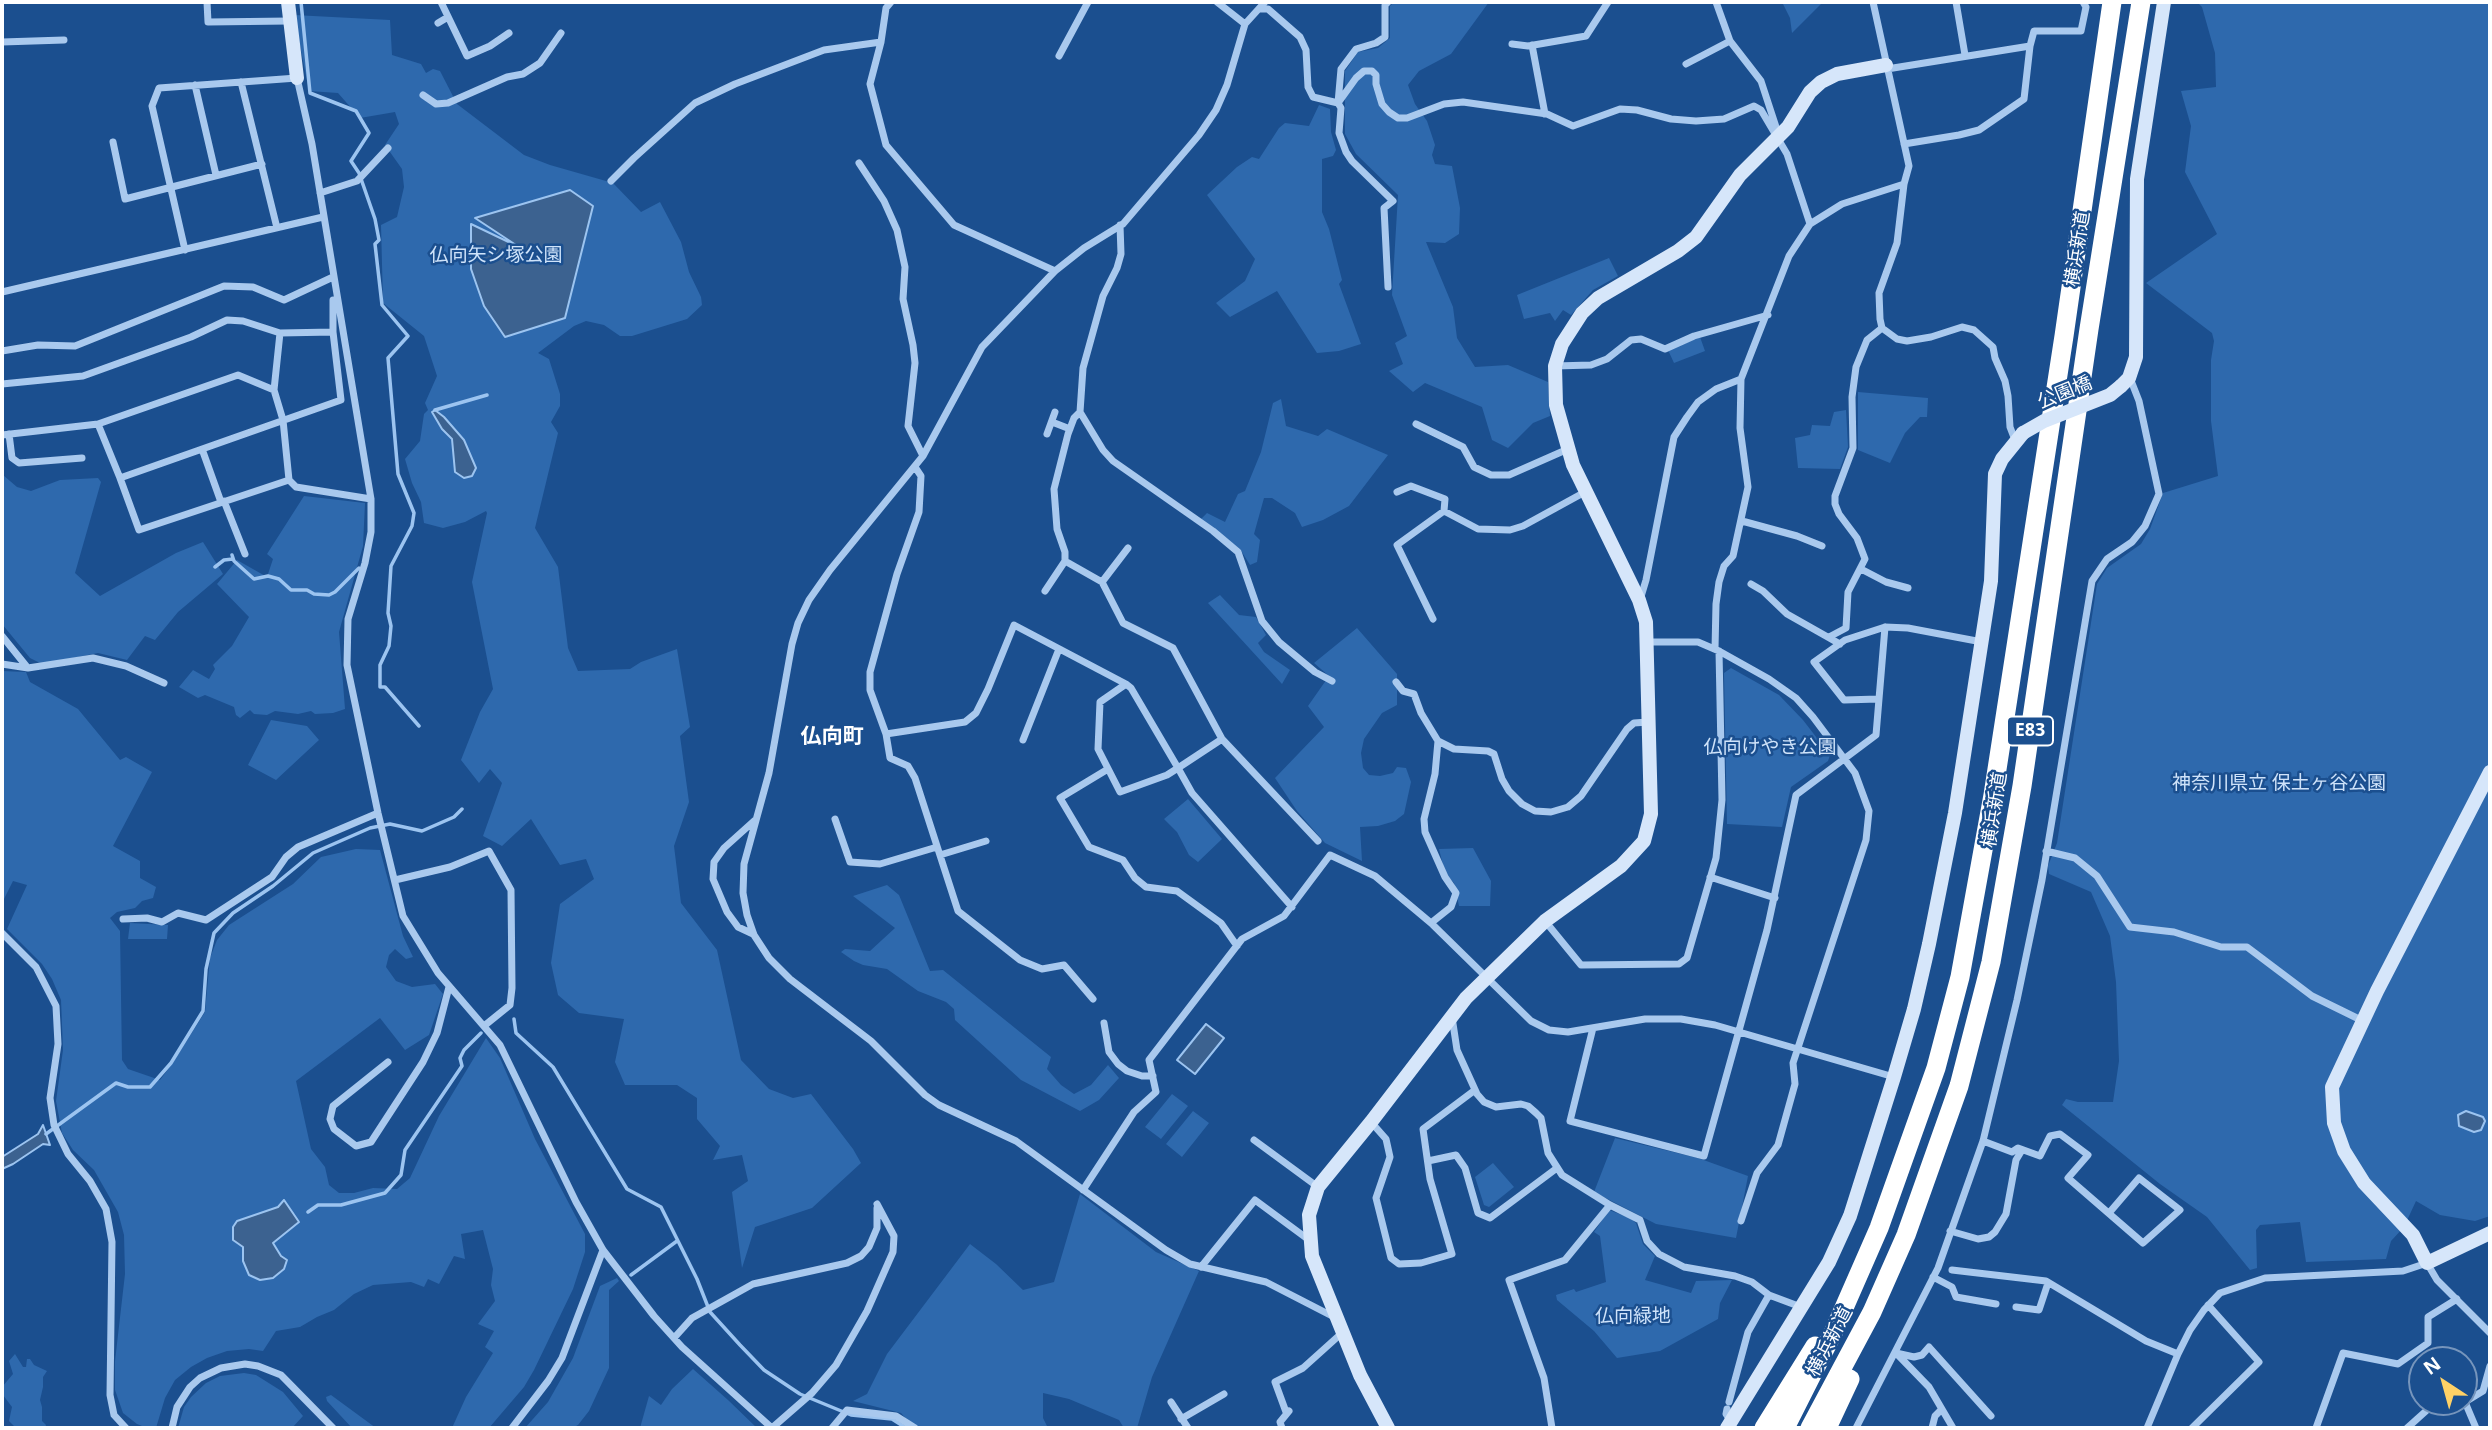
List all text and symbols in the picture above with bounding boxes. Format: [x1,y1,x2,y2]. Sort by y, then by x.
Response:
street label: 横浜新道 [2061,210,2095,288]
park label: 仏向矢シ塚公園 [430,245,562,267]
street label: 公園橋 [2034,372,2096,414]
road number: E83 [2007,716,2053,746]
district label: 仏向町 [801,724,863,750]
park label: 仏向けやき公園 [1704,737,1836,759]
street label: 横浜新道 [1978,771,2012,849]
park label: 神奈川県立 保土ヶ谷公園 [2172,773,2386,795]
street label: 横浜新道 [1802,1303,1858,1381]
park label: 仏向緑地 [1595,1306,1671,1328]
north arrow [2408,1346,2478,1416]
text: N [2418,1351,2446,1381]

